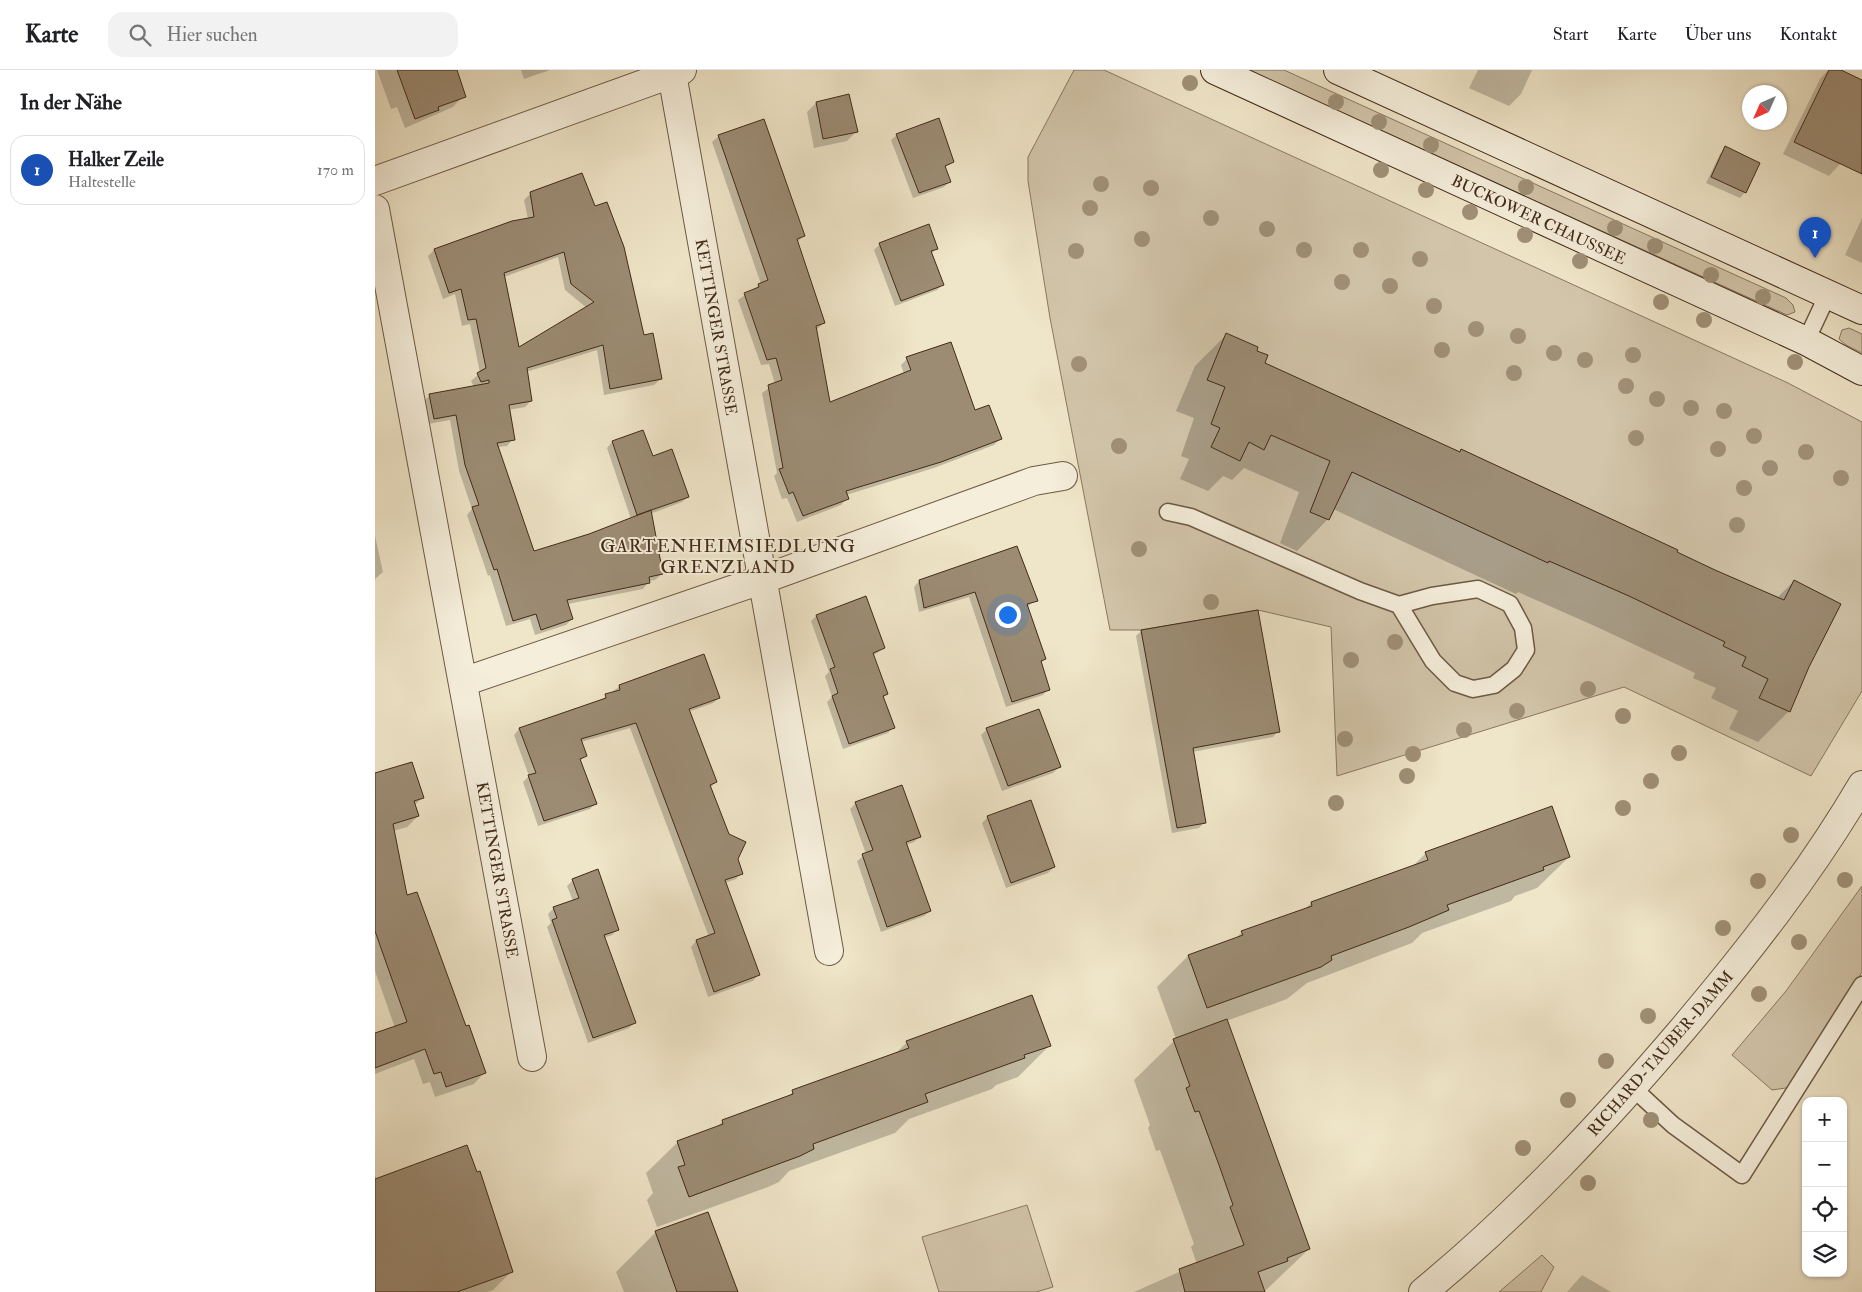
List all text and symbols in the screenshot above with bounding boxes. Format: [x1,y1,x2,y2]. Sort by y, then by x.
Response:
search box [108,12,458,57]
text: Karte [25,19,78,50]
icon: search [126,21,154,49]
text: Hier suchen [166,23,258,47]
text: Start [1553,23,1589,46]
text: Karte [1617,23,1657,46]
text: Über uns [1685,23,1751,46]
text: Kontakt [1779,23,1837,46]
north arrow [1742,85,1787,130]
text: In der Nähe [20,89,122,116]
text: Halker Zeile [68,148,164,172]
text: 1 [34,160,40,180]
text: 170 m [317,160,354,180]
street label: BUCKOWER CHAUSSEE [1448,171,1629,269]
text: Haltestelle [68,172,136,192]
pin: 1 [1799,217,1831,258]
street label: KETTINGER STRASSE [691,237,741,417]
district label: GARTENHEIMSIEDLUNG GRENZLAND [600,535,856,579]
your location [995,602,1021,628]
street label: KETTINGER STRASSE [472,780,522,960]
street label: RICHARD-TAUBER-DAMM [1583,967,1738,1140]
map controls [1802,1097,1847,1277]
button: + [1802,1097,1847,1142]
button: − [1802,1142,1847,1187]
button: locate [1802,1187,1847,1232]
button: layers [1802,1232,1847,1277]

